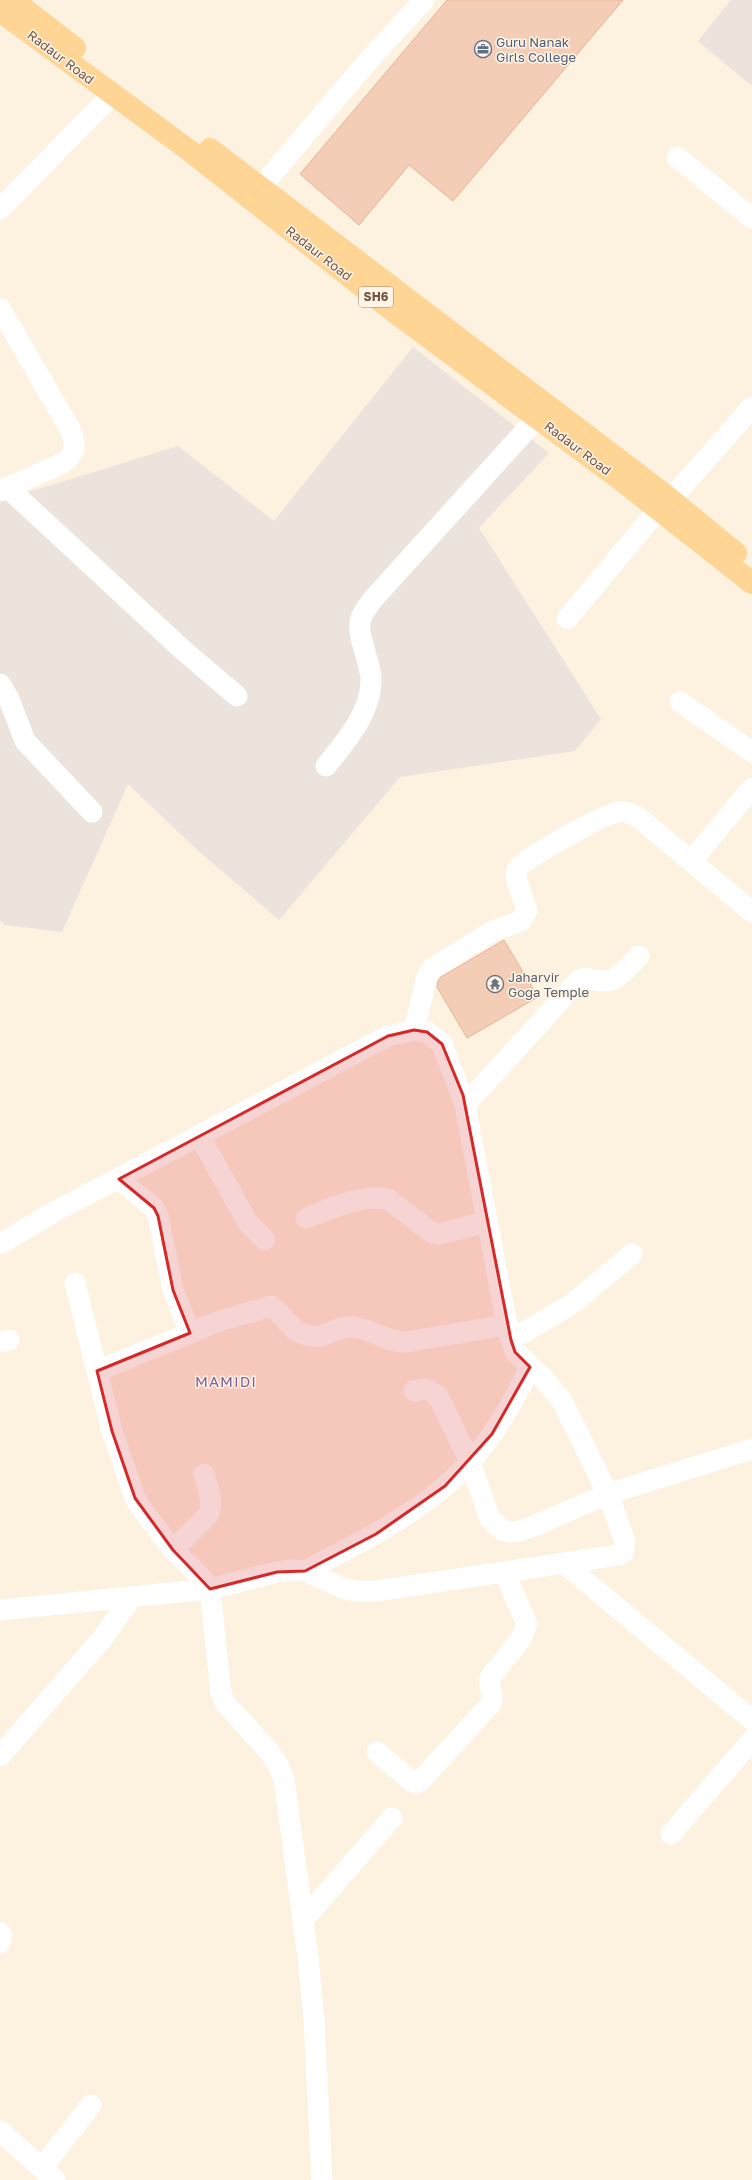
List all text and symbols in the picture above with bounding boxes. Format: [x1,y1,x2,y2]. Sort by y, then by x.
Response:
street label: Radaur Road [24,27,98,87]
place label: Guru Nanak Girls College [496,34,576,65]
office icon: Guru Nanak Girls College [473,39,493,59]
street label: Radaur Road [283,222,355,284]
road number: SH6 [359,287,393,307]
street label: Radaur Road [541,418,615,478]
place label: Jaharvir Goga Temple [508,969,589,1000]
temple icon: Jaharvir Goga Temple [485,974,505,994]
district label: MAMIDI [195,1372,257,1390]

